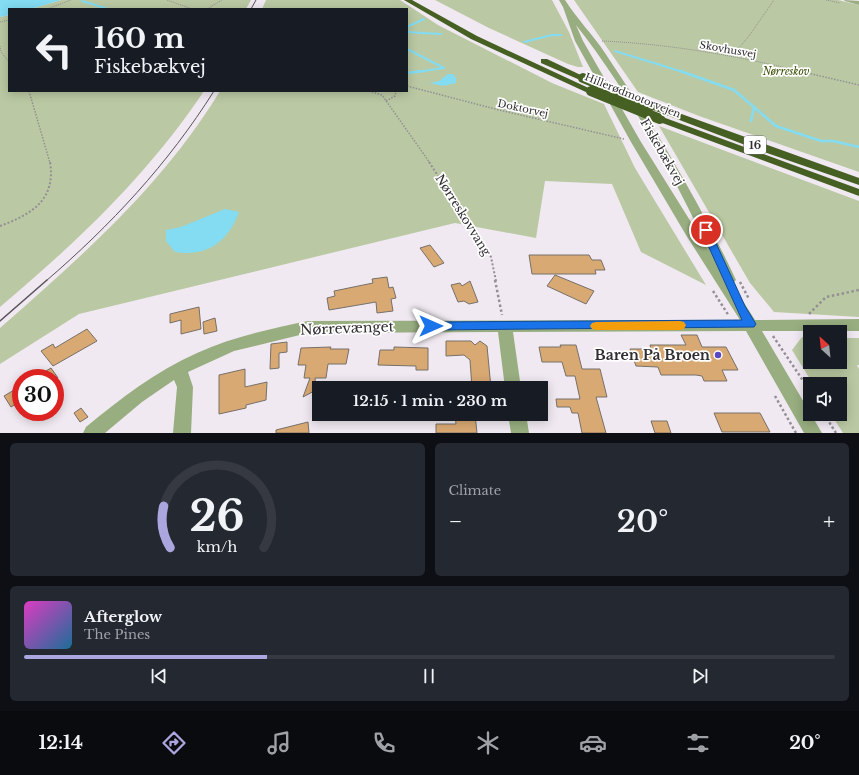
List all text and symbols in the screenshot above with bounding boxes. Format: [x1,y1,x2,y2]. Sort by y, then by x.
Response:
text: 160 m [94,21,185,56]
icon: left [28,24,80,76]
street label: Skovhusvej [699,38,757,61]
text: Fiskebækvej [94,56,206,78]
park label: Nørreskov [762,65,810,78]
street label: Hillerødmotorvejen [583,70,683,121]
street label: Doktorvej [496,97,549,120]
street label: Fiskebækvej [637,116,688,188]
road number: 16 [744,136,766,154]
street label: Nørreskovvang [432,171,495,259]
pin [689,213,723,247]
icon: arrive [695,219,717,241]
position arrow [410,305,452,347]
street label: Nørrevænget [300,317,395,339]
north arrow [803,325,847,369]
map controls [803,325,847,421]
place label: Baren På Broen [595,346,710,364]
marker: Baren På Broen [713,350,723,360]
speed limit sign: 30 [12,369,64,421]
button: sound [803,377,847,421]
text: 12:15 · 1 min · 230 m [353,391,507,410]
text: Climate [449,482,501,499]
text: 26 [190,490,245,541]
text: 20° [617,503,668,540]
text: − [449,508,462,535]
text: + [823,508,835,535]
text: km/h [197,537,238,555]
text: Afterglow [84,607,162,626]
text: The Pines [84,626,150,643]
icon: previous [148,665,170,687]
icon: pause [418,665,440,687]
icon: next [689,665,711,687]
icon: directions [160,729,188,757]
icon: music [265,729,293,757]
icon: phone [370,729,398,757]
icon: climate [474,729,502,757]
icon: car [579,729,607,757]
icon: filters [684,729,712,757]
text: 12:14 [38,732,83,754]
text: 20° [789,732,820,754]

